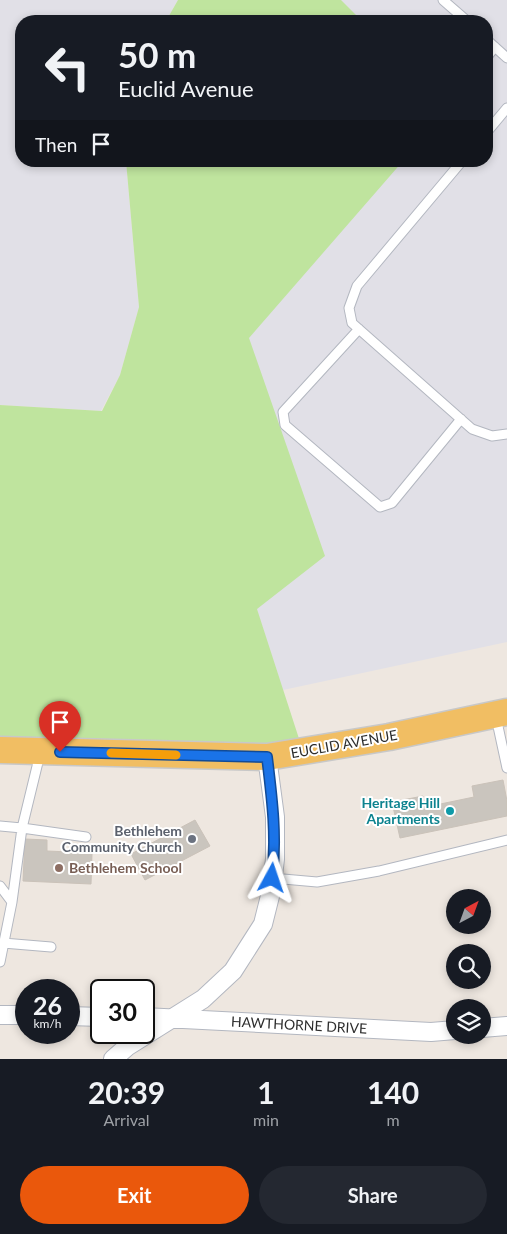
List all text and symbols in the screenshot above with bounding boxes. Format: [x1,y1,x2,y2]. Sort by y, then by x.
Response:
text: 50 m [118,33,196,75]
icon: left [35,35,100,100]
text: Euclid Avenue [118,75,254,102]
icon: arrive [87,130,115,158]
text: Then [35,133,77,156]
pin [39,701,81,752]
icon: arrive [46,708,74,736]
street label: EUCLID AVENUE [289,726,399,761]
place label: Heritage Hill Apartments [362,794,440,827]
marker: Heritage Hill Apartments [444,805,456,817]
place label: Bethlehem Community Church [62,822,182,855]
marker: Bethlehem Community Church [186,833,198,845]
position arrow [245,851,297,903]
place label: Bethlehem School [69,859,182,876]
marker: Bethlehem School [53,862,65,874]
north arrow [446,889,491,934]
map controls [446,889,491,1044]
button: search [446,944,491,989]
speed limit sign: 30 [90,979,155,1044]
text: 26 [33,990,62,1020]
button: layers [446,999,491,1044]
street label: HAWTHORNE DRIVE [231,1012,368,1037]
text: km/h [33,1016,62,1031]
text: 20:39 [88,1074,165,1110]
text: 1 [257,1074,275,1110]
text: 140 [367,1074,419,1110]
text: Arrival [103,1110,150,1129]
text: min [253,1110,279,1129]
text: m [386,1110,400,1129]
button: Exit [20,1166,249,1224]
button: Share [259,1166,487,1224]

